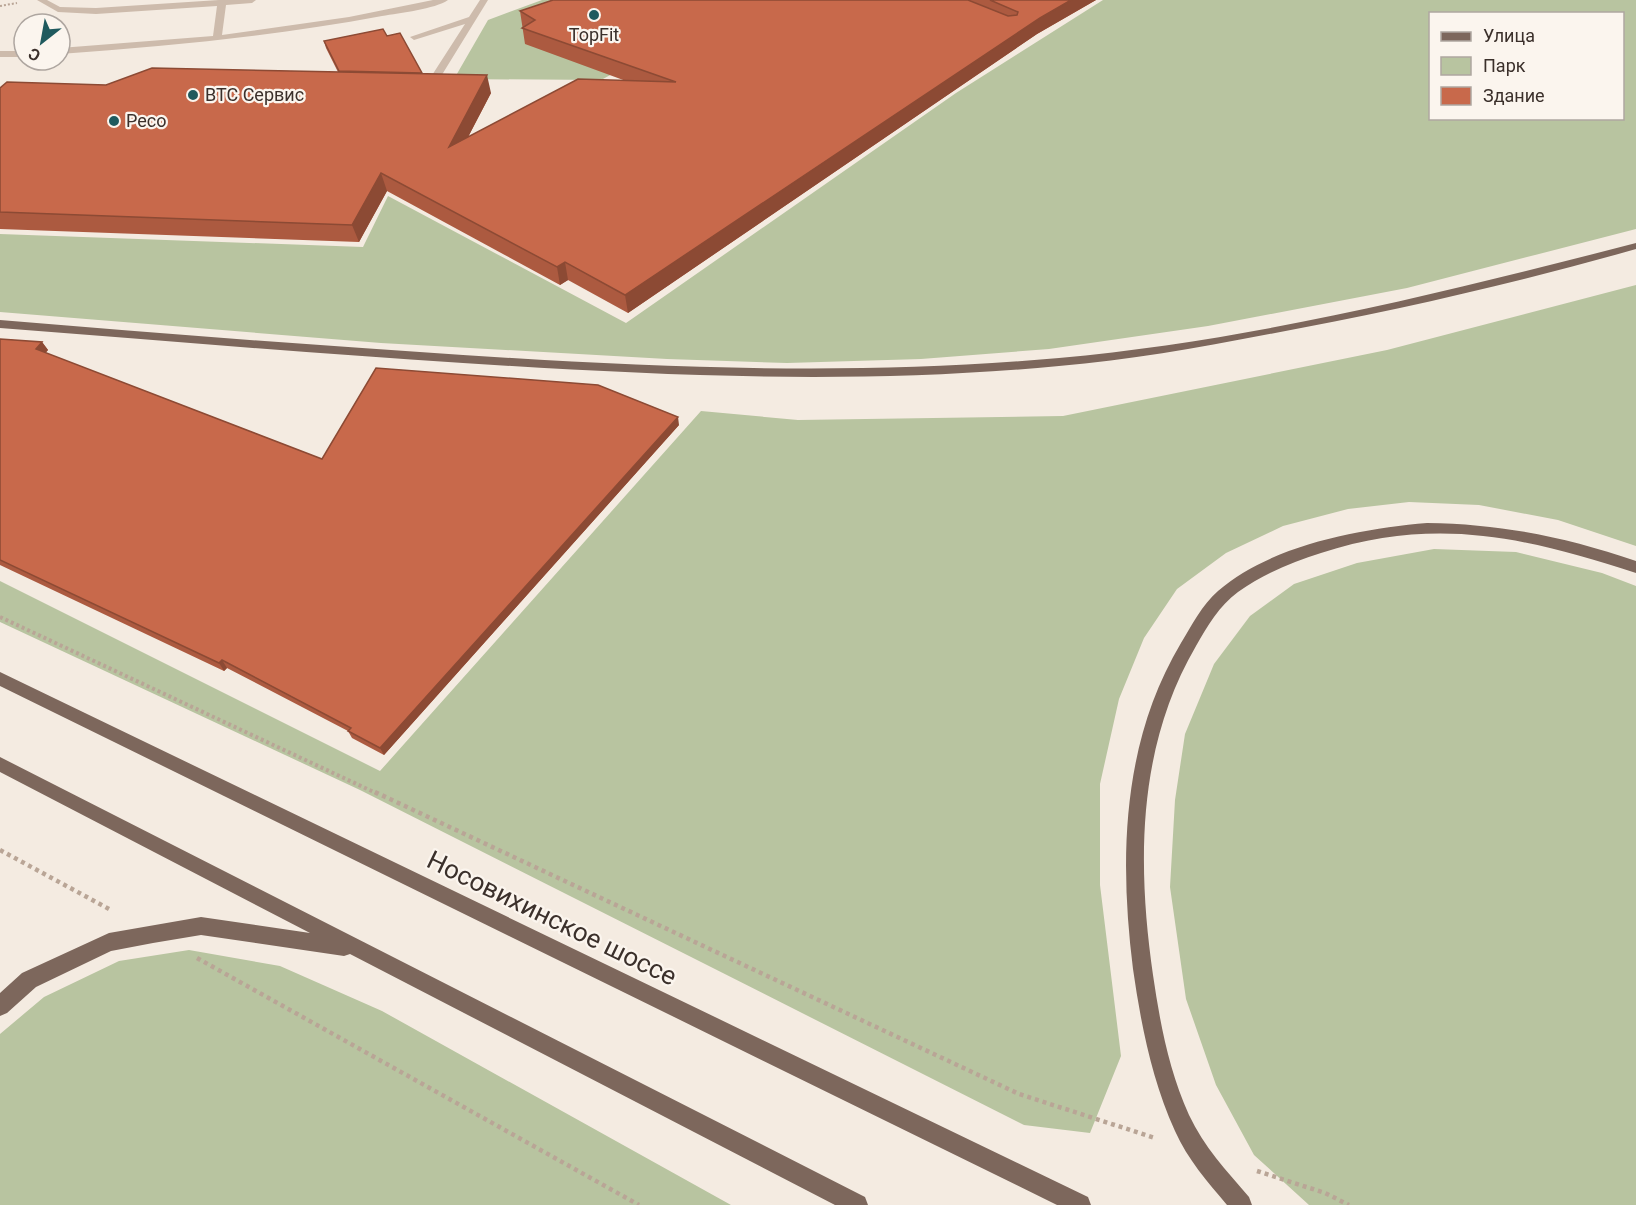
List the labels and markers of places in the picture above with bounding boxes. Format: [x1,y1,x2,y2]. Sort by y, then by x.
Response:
marker: TopFit [587,8,601,22]
place label: TopFit [569,24,619,45]
place label: ВТС Сервис [205,84,304,105]
marker: ВТС Сервис [186,88,200,102]
place label: Ресо [126,110,166,131]
marker: Ресо [107,114,121,128]

